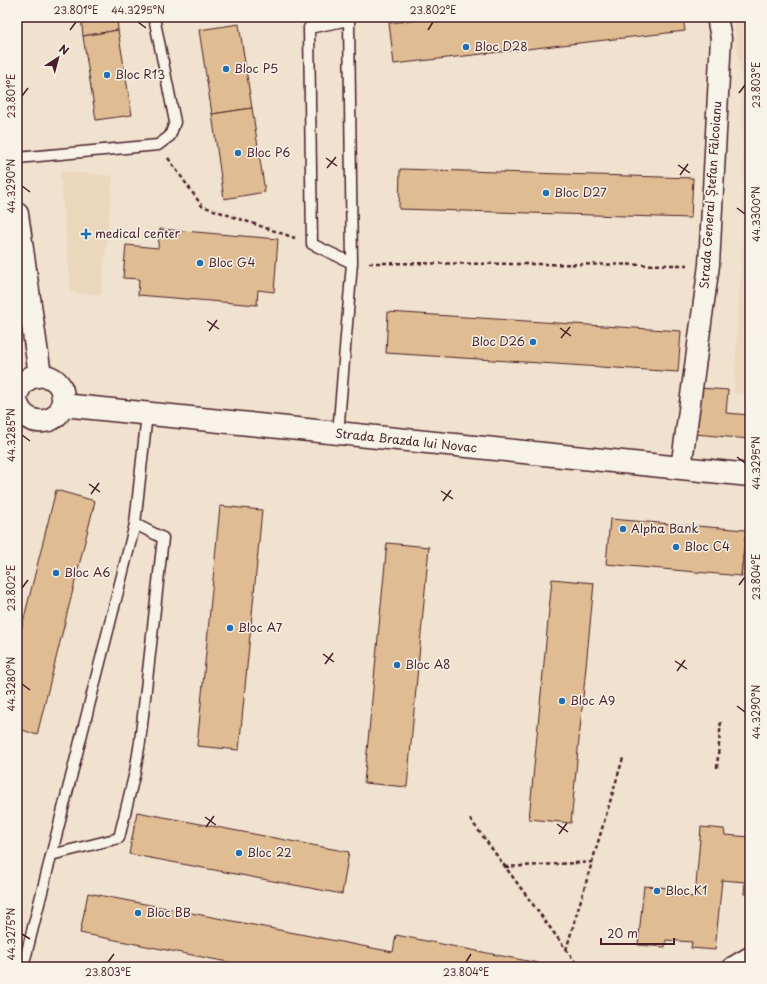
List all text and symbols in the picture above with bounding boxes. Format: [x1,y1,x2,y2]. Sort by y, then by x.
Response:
text: 23.801°E [54,2,98,17]
text: 44.3295°N [111,2,165,17]
text: 23.802°E [410,2,456,17]
place label: Bloc D28 [474,37,528,55]
north arrow [38,38,78,78]
text: N [56,40,73,59]
marker: Bloc D28 [461,42,471,52]
place label: Bloc P5 [234,59,278,77]
text: 23.803°E [748,62,763,108]
marker: Bloc P5 [221,64,231,74]
place label: Bloc R13 [115,65,165,83]
marker: Bloc R13 [102,70,112,80]
text: 23.801°E [3,74,18,118]
street label: Strada General Ștefan Fălcoianu [694,100,726,289]
place label: Bloc P6 [246,143,290,161]
marker: Bloc P6 [233,148,243,158]
text: 44.3290°N [3,159,18,213]
place label: Bloc D27 [554,183,607,201]
text: 44.3300°N [748,186,763,242]
marker: Bloc D27 [541,188,551,198]
place label: medical center [95,224,181,242]
marker: medical center [80,228,92,240]
place label: Bloc G4 [208,253,255,271]
marker: Bloc G4 [195,258,205,268]
place label: Bloc D26 [471,332,525,350]
marker: Bloc D26 [528,337,538,347]
text: 44.3285°N [3,408,18,462]
street label: Strada Brazda lui Novac [334,424,478,456]
text: 44.3295°N [748,436,763,490]
place label: Alpha Bank [631,519,699,537]
marker: Alpha Bank [618,524,628,534]
place label: Bloc C4 [684,537,730,555]
marker: Bloc C4 [671,542,681,552]
text: 23.804°E [748,554,763,600]
place label: Bloc A6 [64,563,111,581]
text: 23.802°E [3,565,18,611]
marker: Bloc A6 [51,568,61,578]
place label: Bloc A7 [238,618,283,636]
marker: Bloc A7 [225,623,235,633]
place label: Bloc A8 [405,655,451,673]
text: 44.3280°N [3,656,18,711]
marker: Bloc A8 [392,660,402,670]
text: 44.3290°N [748,685,763,739]
place label: Bloc A9 [570,691,615,709]
marker: Bloc A9 [557,696,567,706]
place label: Bloc 22 [247,843,292,861]
marker: Bloc 22 [234,848,244,858]
place label: Bloc K1 [665,881,707,899]
marker: Bloc K1 [652,886,662,896]
place label: Bloc BB [146,903,191,921]
text: 44.3275°N [3,907,18,960]
marker: Bloc BB [133,908,143,918]
scale bar [601,920,674,946]
text: 20 m [607,924,638,942]
text: 23.803°E [85,964,131,979]
text: 23.804°E [443,964,489,979]

